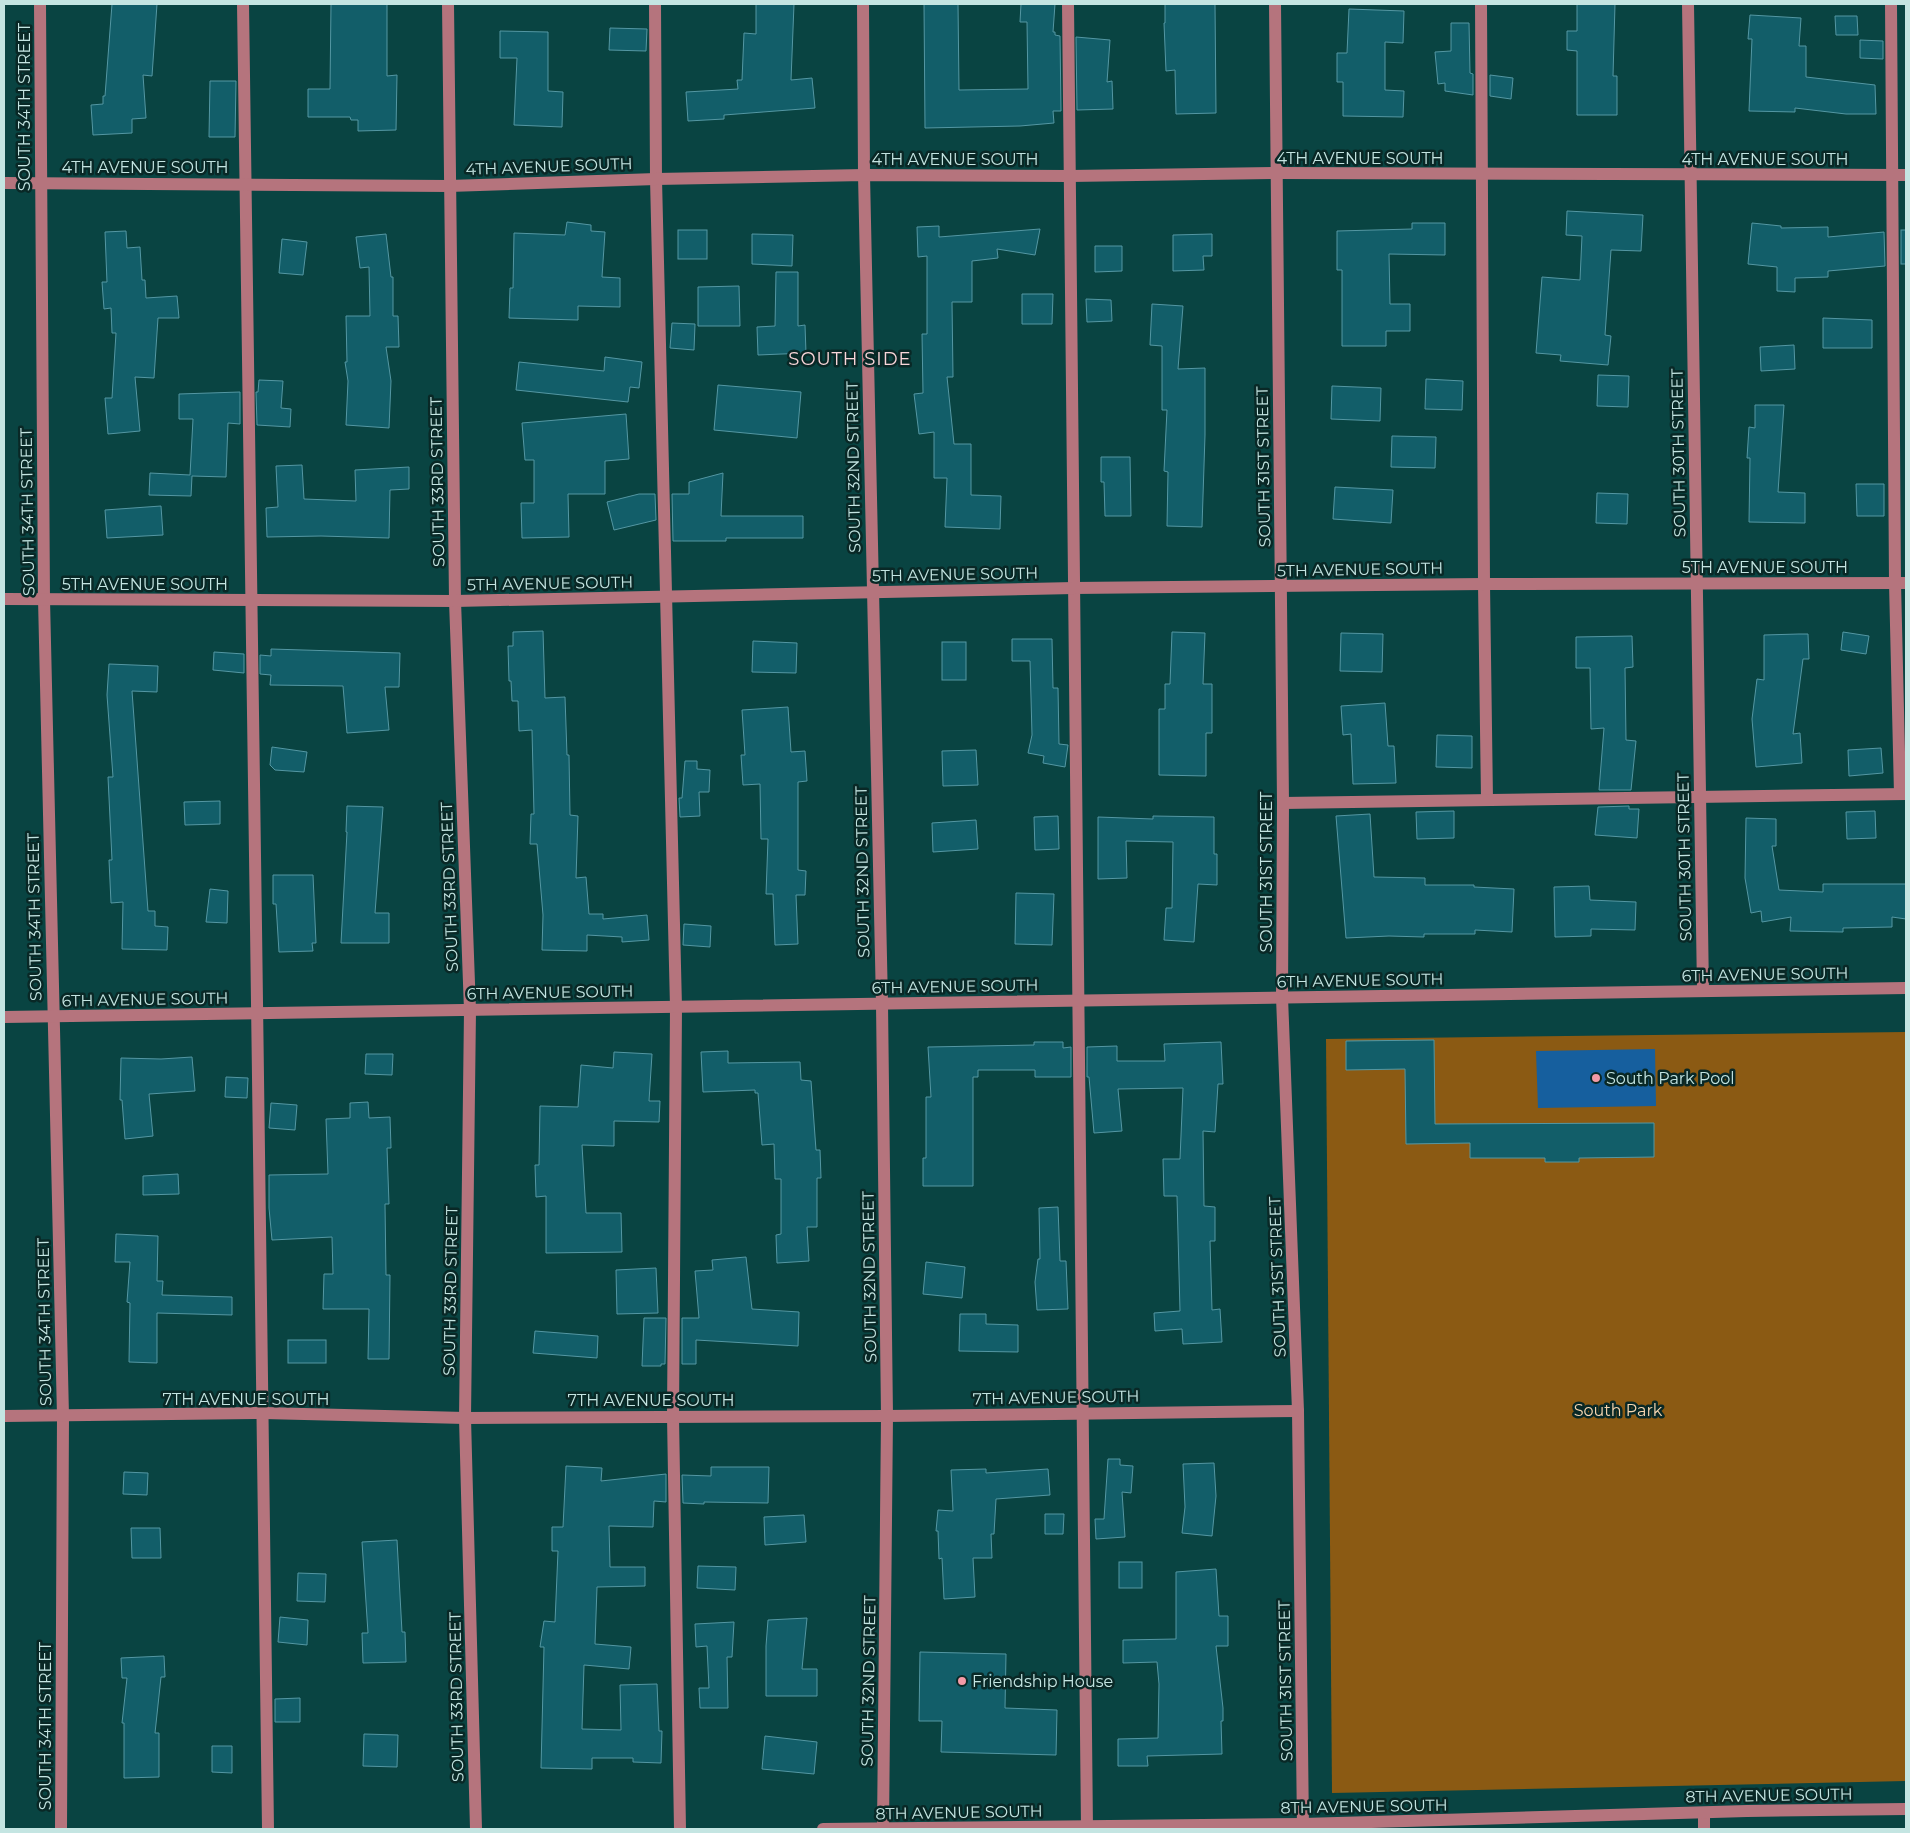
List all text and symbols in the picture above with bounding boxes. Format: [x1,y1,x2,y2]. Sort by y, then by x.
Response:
street label: SOUTH 34TH STREET [15,22,34,191]
street label: 4TH AVENUE SOUTH [1276,149,1444,168]
street label: 4TH AVENUE SOUTH [871,150,1039,169]
street label: 4TH AVENUE SOUTH [1681,150,1849,169]
street label: 4TH AVENUE SOUTH [465,154,633,179]
street label: 4TH AVENUE SOUTH [61,158,229,177]
district label: SOUTH SIDE [788,348,912,370]
street label: SOUTH 30TH STREET [1668,368,1689,538]
street label: SOUTH 32ND STREET [842,380,864,553]
street label: SOUTH 31ST STREET [1253,386,1274,548]
street label: SOUTH 33RD STREET [427,396,448,567]
street label: SOUTH 34TH STREET [17,427,38,596]
street label: 5TH AVENUE SOUTH [1682,558,1848,577]
street label: 5TH AVENUE SOUTH [1277,559,1443,580]
street label: 5TH AVENUE SOUTH [872,564,1038,585]
street label: 5TH AVENUE SOUTH [467,573,633,594]
street label: 5TH AVENUE SOUTH [62,575,228,594]
street label: SOUTH 30TH STREET [1674,772,1695,942]
street label: SOUTH 32ND STREET [851,785,873,958]
street label: SOUTH 31ST STREET [1257,791,1276,952]
street label: SOUTH 33RD STREET [437,801,462,972]
street label: SOUTH 34TH STREET [24,832,45,1001]
street label: 6TH AVENUE SOUTH [1681,964,1849,985]
street label: 6TH AVENUE SOUTH [1276,970,1444,991]
street label: 6TH AVENUE SOUTH [871,976,1039,997]
street label: 6TH AVENUE SOUTH [466,982,634,1003]
street label: 6TH AVENUE SOUTH [61,989,229,1010]
place label: South Park Pool [1606,1069,1735,1088]
marker: South Park Pool [1590,1072,1602,1084]
street label: SOUTH 32ND STREET [858,1190,880,1363]
street label: SOUTH 31ST STREET [1265,1195,1290,1358]
street label: SOUTH 33RD STREET [440,1205,461,1376]
street label: SOUTH 34TH STREET [34,1237,55,1406]
street label: 7TH AVENUE SOUTH [972,1387,1140,1408]
street label: 7TH AVENUE SOUTH [163,1390,329,1409]
street label: 7TH AVENUE SOUTH [568,1391,734,1410]
park label: South Park [1574,1401,1663,1420]
street label: SOUTH 32ND STREET [858,1594,880,1767]
street label: SOUTH 31ST STREET [1275,1600,1296,1762]
street label: SOUTH 33RD STREET [446,1611,467,1782]
street label: SOUTH 34TH STREET [36,1641,55,1810]
place label: Friendship House [972,1672,1113,1691]
marker: Friendship House [956,1675,968,1687]
street label: 8TH AVENUE SOUTH [1685,1785,1853,1806]
street label: 8TH AVENUE SOUTH [1280,1796,1448,1817]
street label: 8TH AVENUE SOUTH [875,1802,1043,1823]

